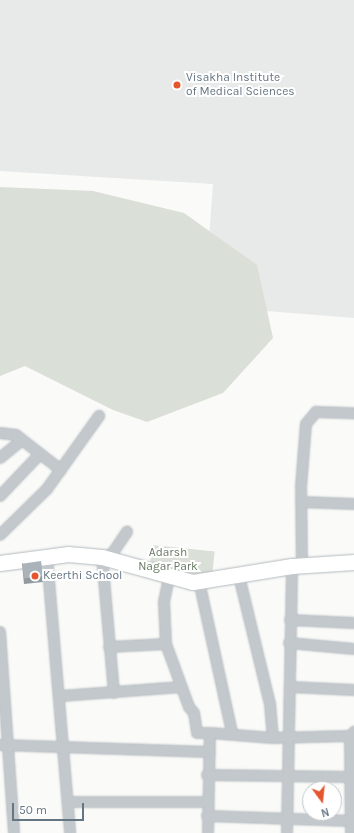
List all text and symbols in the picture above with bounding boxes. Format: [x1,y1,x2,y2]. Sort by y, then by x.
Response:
place label: Visakha Institute of Medical Sciences [186,71,295,99]
marker: Visakha Institute of Medical Sciences [171,79,183,91]
park label: Adarsh Nagar Park [138,546,198,574]
place label: Keerthi School [43,569,122,583]
marker: Keerthi School [30,571,40,581]
north arrow [302,781,342,821]
scale bar [14,795,86,821]
text: 50 m [19,803,47,817]
text: N [319,805,330,819]

